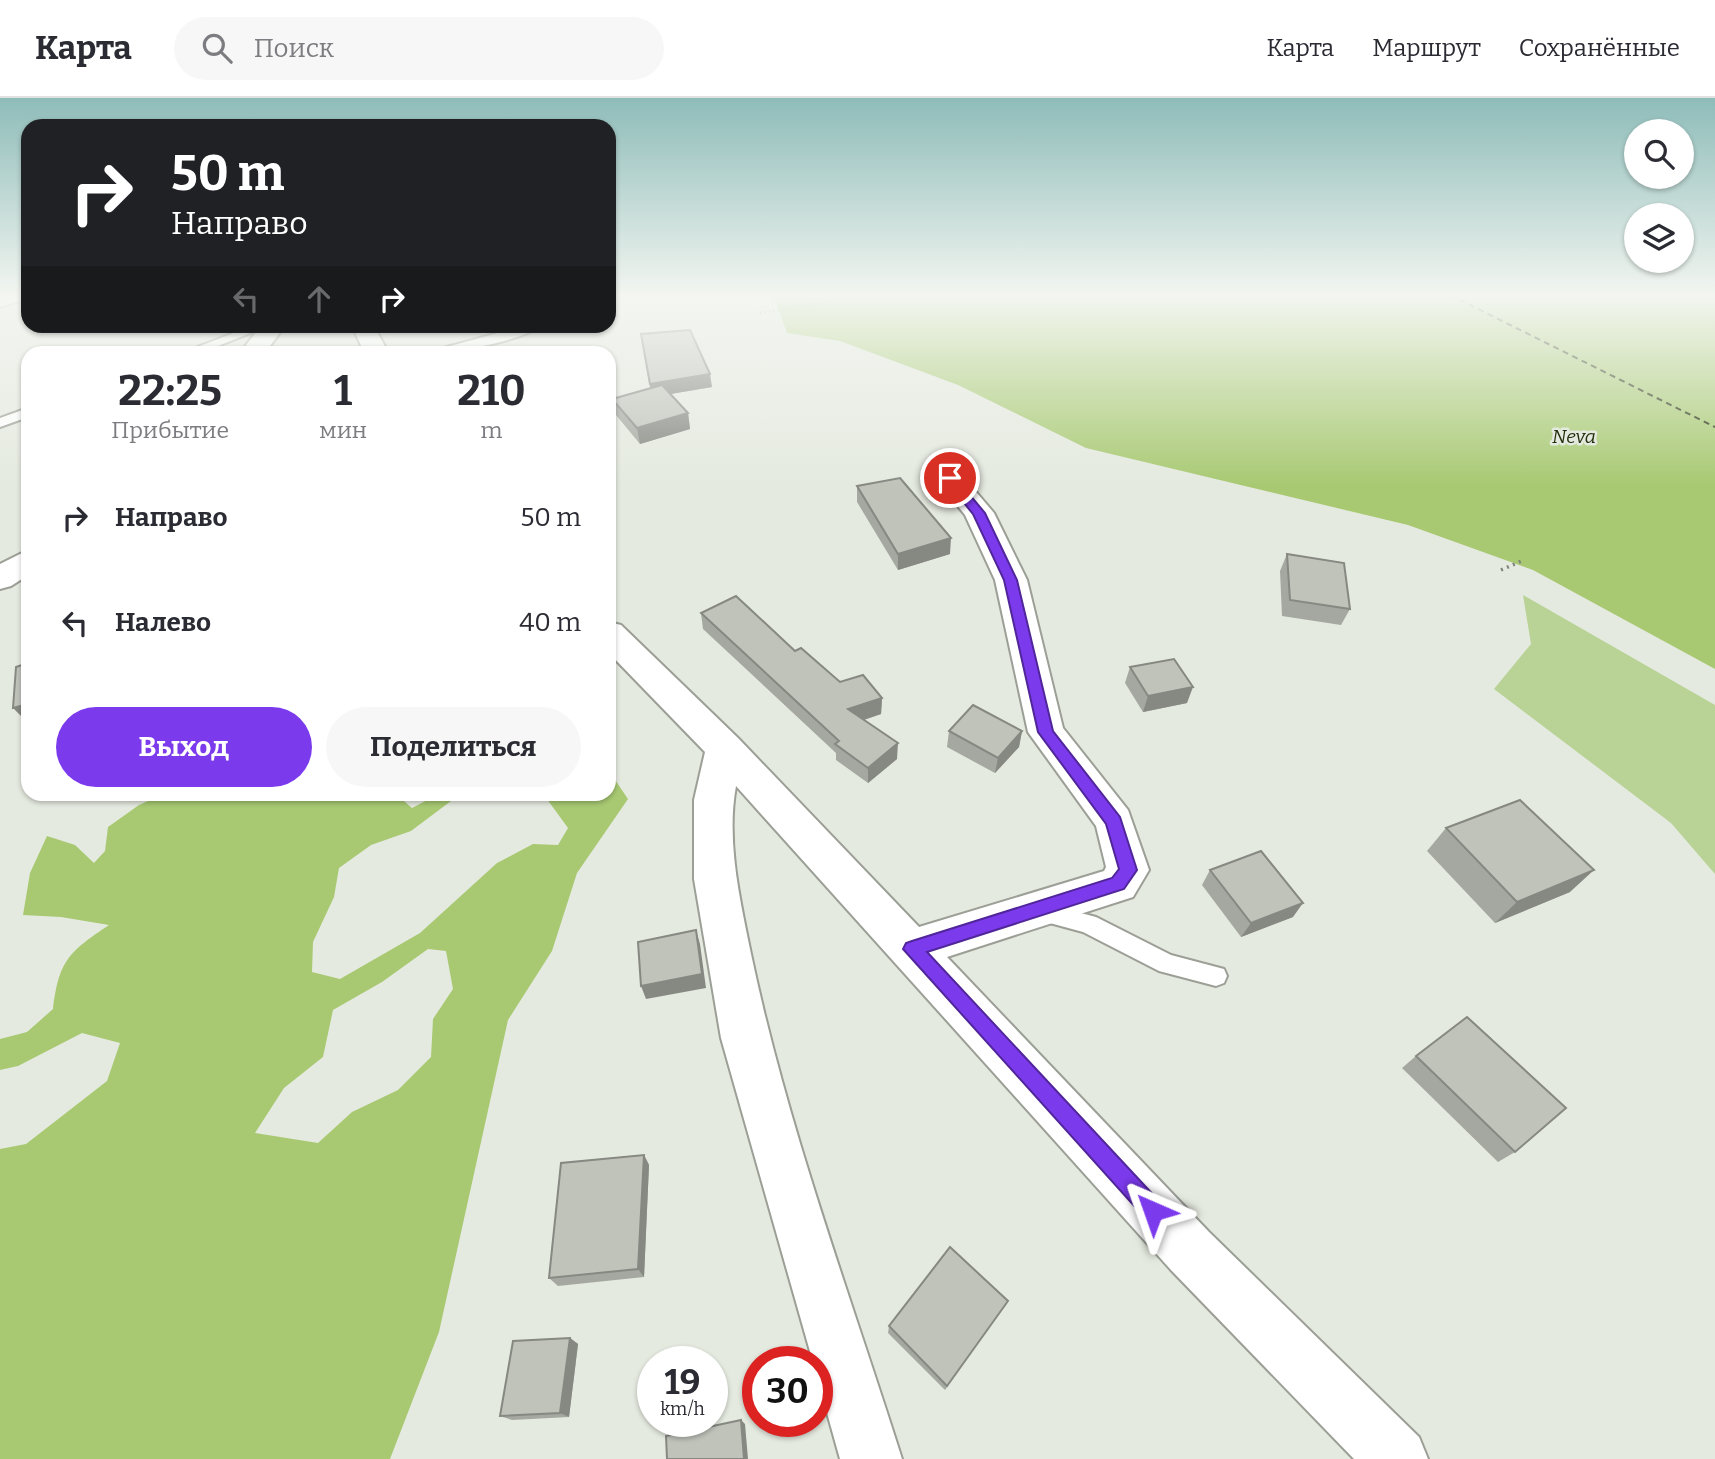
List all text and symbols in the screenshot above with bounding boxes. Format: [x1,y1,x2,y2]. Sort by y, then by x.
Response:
search box [174,17,664,80]
text: Карта [35,28,132,68]
icon: search [198,29,236,67]
text: Поиск [254,33,334,64]
text: Карта [1266,34,1334,62]
text: Маршрут [1372,34,1481,62]
text: Сохранённые [1519,34,1680,62]
map controls [1624,119,1694,273]
button: search [1624,119,1694,189]
text: 50 m [171,144,284,203]
icon: right [56,147,147,238]
button: layers [1624,203,1694,273]
text: Направо [171,204,308,242]
icon: left [227,280,265,318]
icon: ahead [300,280,338,318]
icon: right [373,280,411,318]
text: 22:25 [118,366,222,416]
text: 1 [334,366,352,416]
text: 210 [457,366,526,416]
text: Прибытие [111,416,229,444]
text: мин [319,416,367,444]
text: m [481,416,503,444]
water label: Neva [1552,425,1596,448]
pin [920,448,980,508]
icon: arrive [931,459,969,497]
icon: right [56,499,94,537]
text: Направо [115,502,228,533]
text: 50 m [520,502,581,533]
icon: left [56,604,94,642]
text: Налево [115,607,211,638]
text: 40 m [519,607,581,638]
button: Выход [56,707,312,787]
button: Поделиться [326,707,581,787]
position arrow [1116,1174,1190,1248]
speed limit sign: 30 [742,1346,833,1437]
text: 19 [665,1361,700,1403]
text: km/h [660,1398,705,1420]

